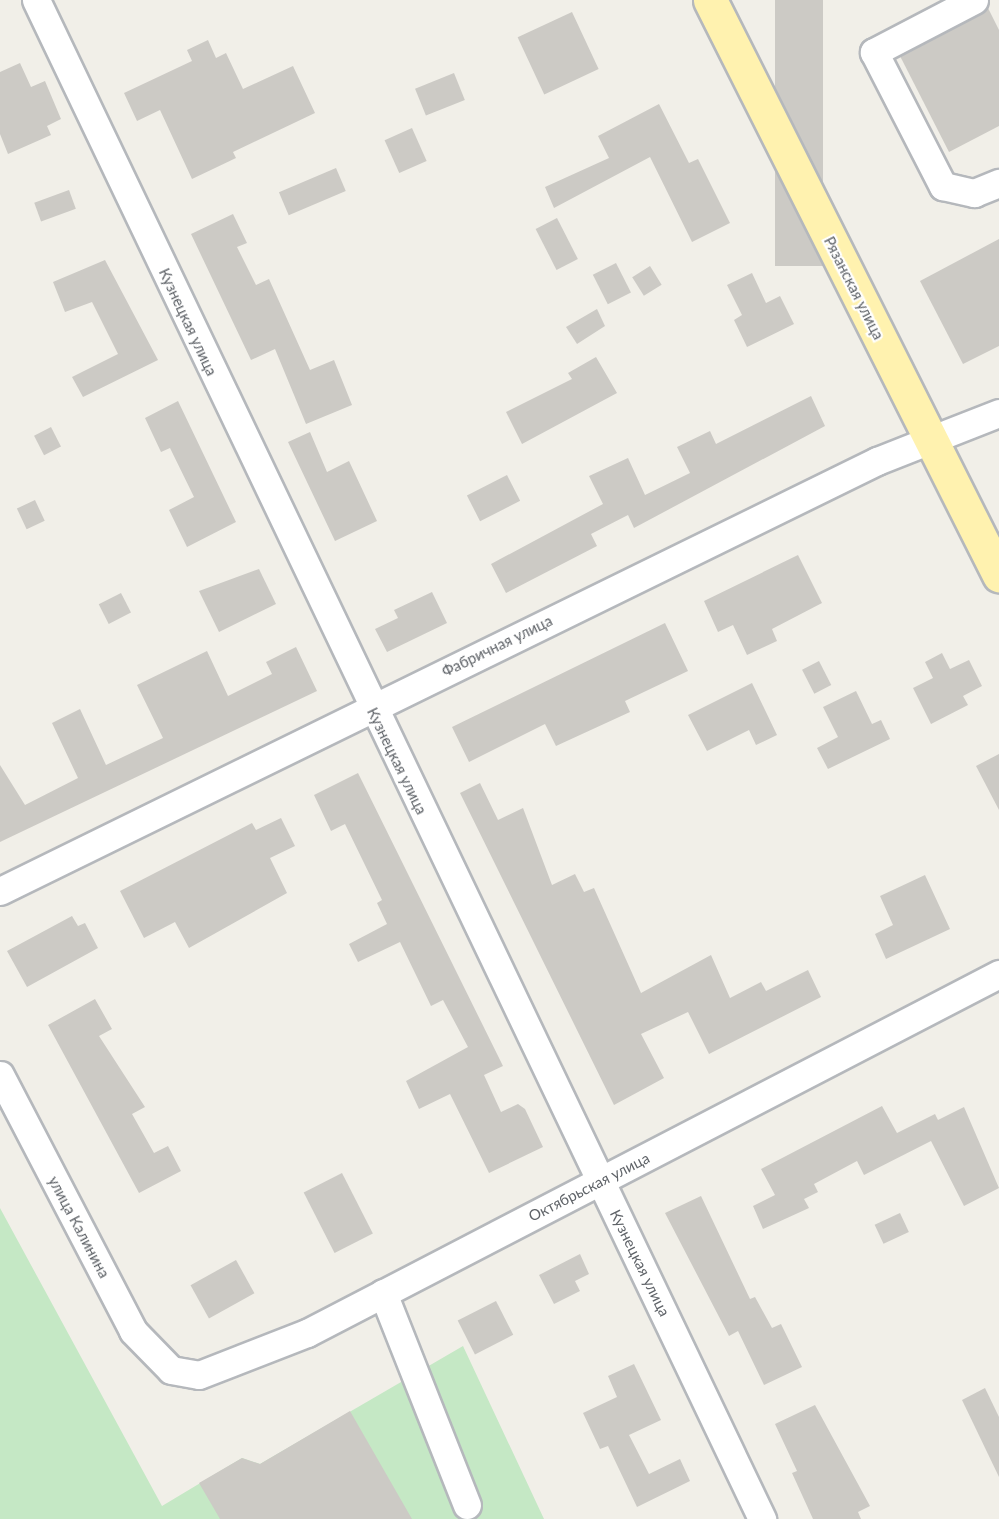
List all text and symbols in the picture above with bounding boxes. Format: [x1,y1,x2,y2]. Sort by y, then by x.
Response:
street label: Рязанская улица [820,233,888,343]
street label: Кузнецкая улица [155,265,221,379]
street label: Фабричная улица [439,611,555,681]
street label: Кузнецкая улица [363,705,431,817]
street label: Октябрьская улица [526,1149,652,1225]
street label: улица Калинина [45,1173,113,1281]
street label: Кузнецкая улица [606,1207,674,1319]

